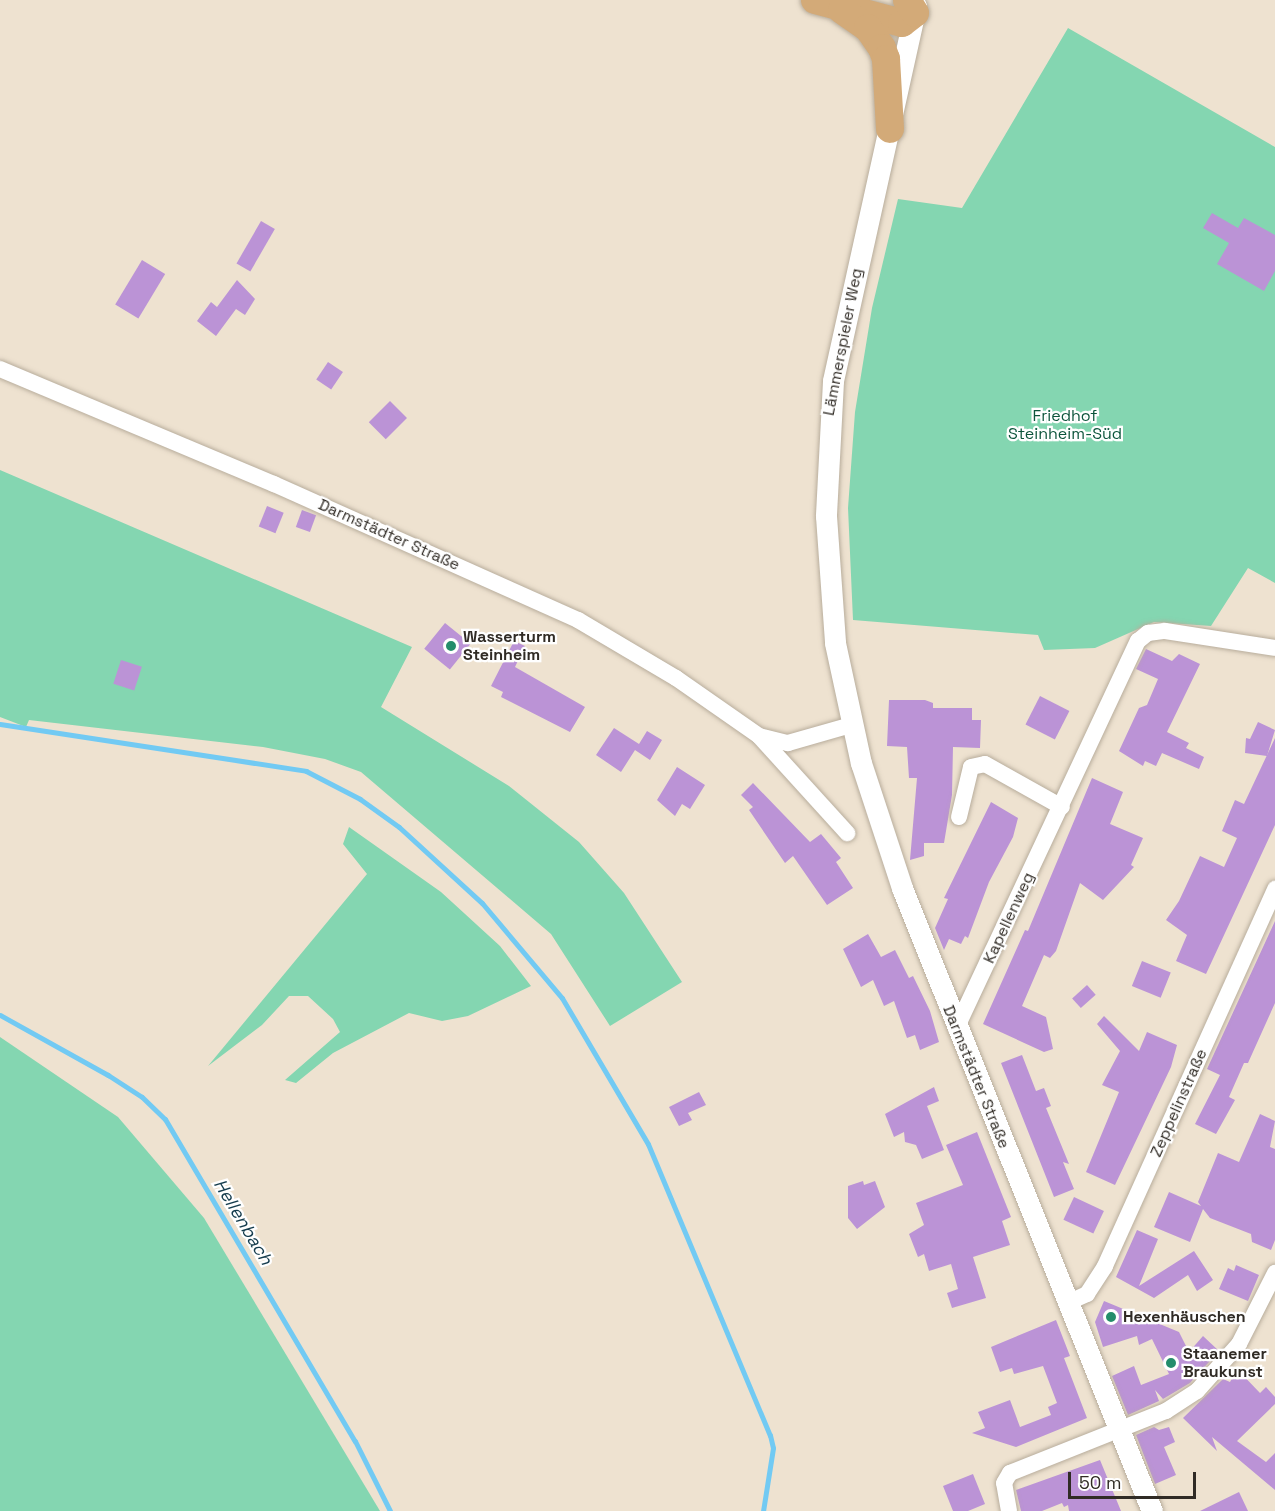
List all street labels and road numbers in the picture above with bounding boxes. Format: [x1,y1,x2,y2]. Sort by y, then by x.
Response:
street label: Lämmerspieler Weg [819,267,867,417]
street label: Darmstädter Straße [315,495,463,575]
street label: Kapellenweg [980,869,1038,967]
street label: Darmstädter Straße [938,1003,1014,1151]
street label: Zeppelinstraße [1147,1046,1211,1160]

